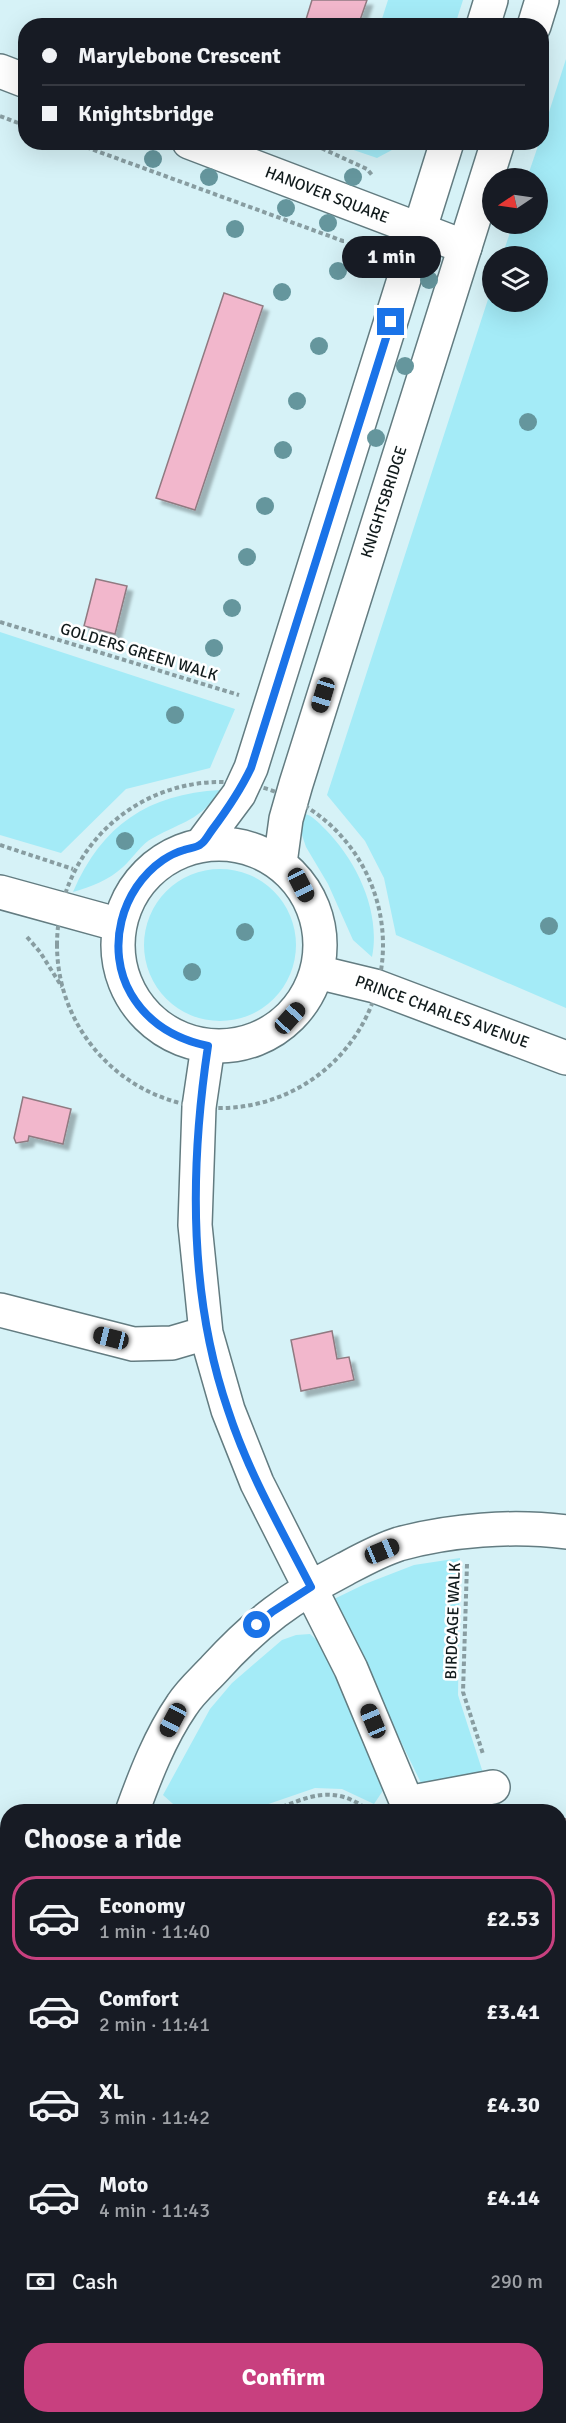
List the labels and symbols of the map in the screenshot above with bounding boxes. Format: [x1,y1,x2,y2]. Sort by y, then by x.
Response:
street label: HANOVER SQUARE [262,162,392,228]
north arrow [482,168,548,234]
callout: 1 min [342,235,440,277]
route end [377,308,404,335]
street label: KNIGHTSBRIDGE [356,443,412,561]
street label: GOLDERS GREEN WALK [58,619,221,686]
car [309,675,337,715]
car [285,865,317,905]
street label: PRINCE CHARLES AVENUE [352,971,532,1053]
car [271,999,309,1037]
car [91,1325,131,1351]
car [362,1536,402,1566]
street label: BIRDCAGE WALK [441,1562,465,1680]
route start [243,1611,270,1638]
car [157,1700,189,1740]
car [358,1701,388,1741]

